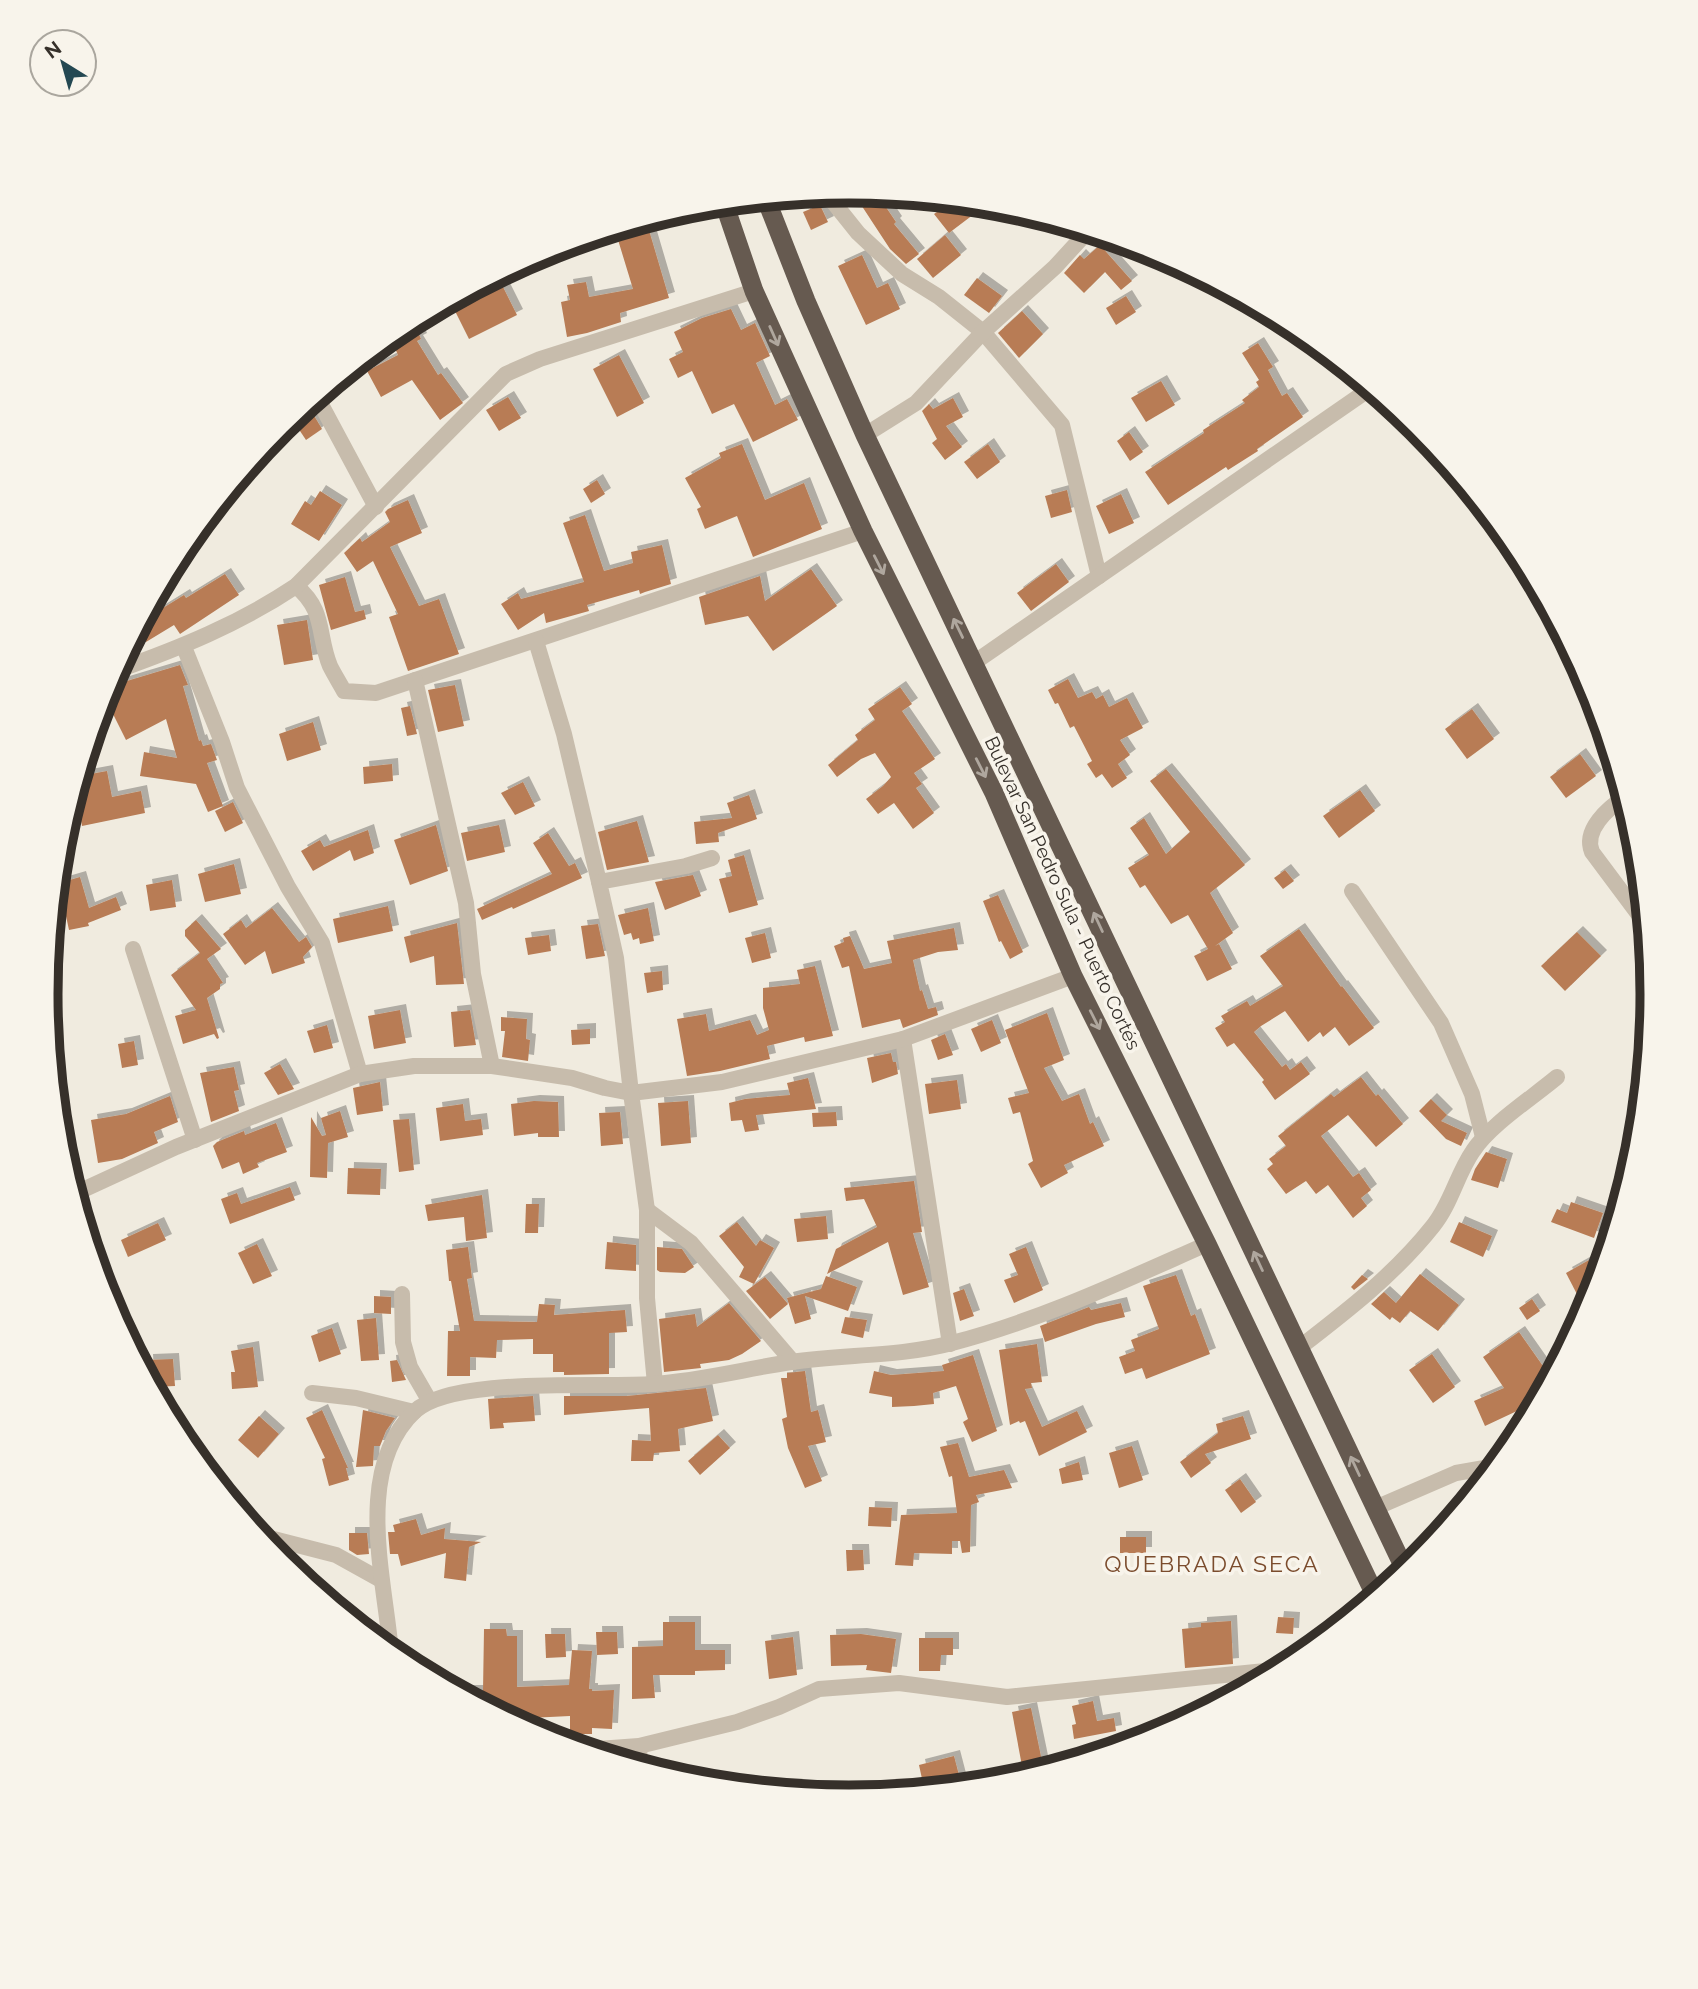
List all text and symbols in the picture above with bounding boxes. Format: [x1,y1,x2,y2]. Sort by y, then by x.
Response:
north arrow [28,28,98,98]
text: N [40,36,65,63]
one-way arrow [768,325,781,346]
one-way arrow [873,554,887,575]
one-way arrow [951,618,965,639]
street label: Bulevar San Pedro Sula - Puerto Cortés [981,733,1145,1053]
one-way arrow [975,757,989,778]
one-way arrow [1090,912,1104,933]
one-way arrow [1088,1009,1102,1030]
one-way arrow [1251,1250,1264,1272]
one-way arrow [1348,1456,1362,1477]
district label: QUEBRADA SECA [1104,1550,1320,1577]

